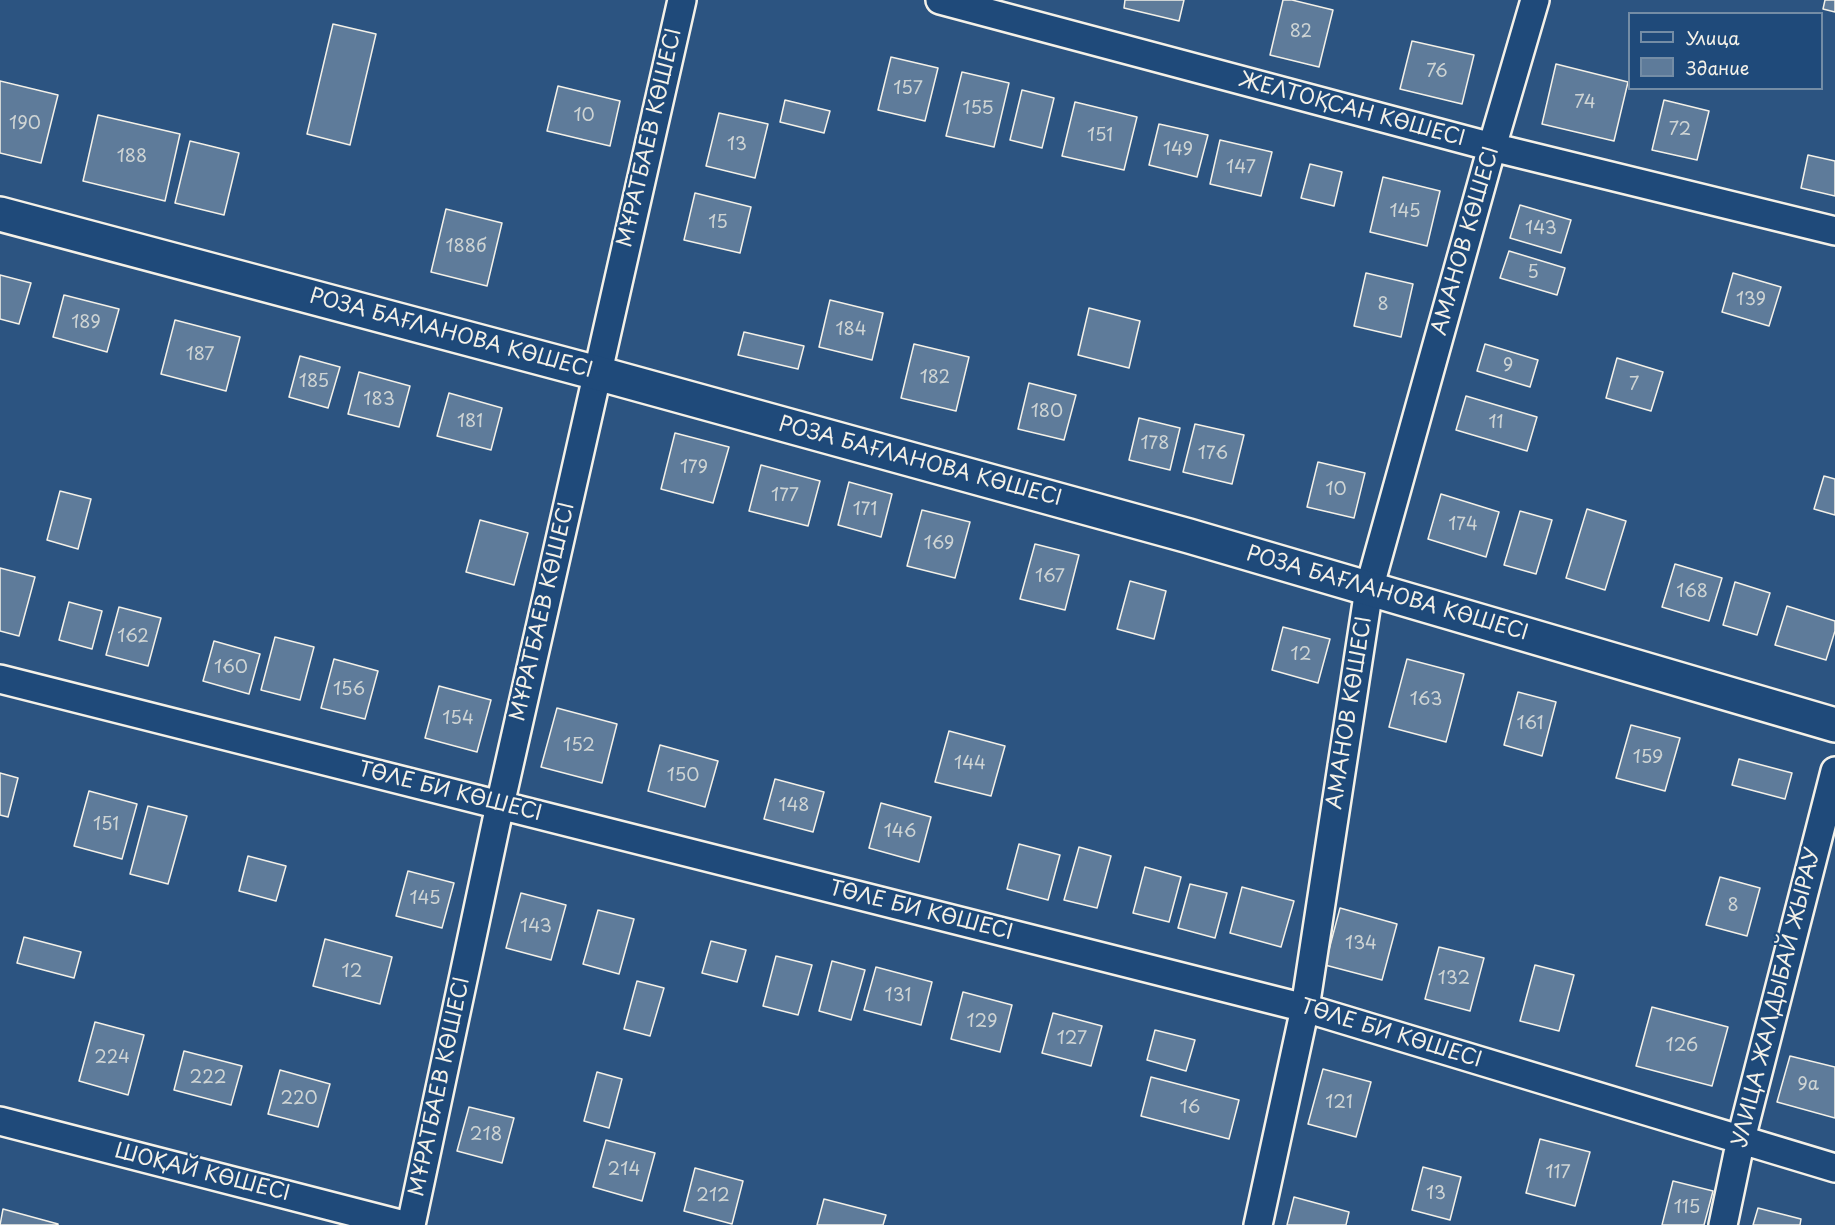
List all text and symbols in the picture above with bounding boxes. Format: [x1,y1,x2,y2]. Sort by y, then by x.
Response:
legend [1628,12,1823,90]
house number: 82 [1290,21,1312,43]
text: Улица [1686,24,1740,51]
street label: МҰРАТБАЕВ КӨШЕСІ [613,26,687,250]
text: Здание [1686,54,1749,81]
house number: 76 [1426,61,1448,83]
street label: ЖЕЛТОҚСАН КӨШЕСІ [1237,68,1467,152]
house number: 157 [893,78,923,100]
house number: 74 [1574,92,1596,114]
house number: 155 [962,98,994,120]
house number: 10 [573,105,595,127]
house number: 190 [9,113,41,135]
house number: 72 [1669,119,1691,141]
house number: 151 [1087,125,1113,147]
house number: 13 [727,134,747,156]
house number: 149 [1163,139,1193,161]
street label: АМАНОВ КӨШЕСІ [1427,144,1505,338]
house number: 188 [117,146,147,168]
house number: 147 [1226,157,1256,179]
house number: 145 [1389,201,1421,223]
house number: 15 [708,212,728,234]
house number: 143 [1525,218,1557,240]
house number: 188б [446,236,486,258]
house number: 5 [1527,262,1539,284]
street label: РОЗА БАҒЛАНОВА КӨШЕСІ [307,284,595,384]
house number: 139 [1736,289,1766,311]
house number: 8 [1377,294,1389,316]
house number: 189 [71,312,101,334]
house number: 184 [835,319,867,341]
house number: 187 [186,344,214,366]
house number: 9 [1503,355,1513,377]
house number: 182 [920,367,950,389]
house number: 185 [299,371,329,393]
house number: 7 [1629,374,1639,396]
house number: 183 [363,389,395,411]
house number: 180 [1031,401,1063,423]
house number: 181 [457,411,483,433]
street label: РОЗА БАҒЛАНОВА КӨШЕСІ [776,412,1064,512]
house number: 11 [1488,412,1504,434]
house number: 178 [1141,433,1169,455]
house number: 176 [1198,443,1228,465]
house number: 179 [680,457,708,479]
house number: 10 [1325,479,1347,501]
house number: 177 [771,485,799,507]
house number: 171 [853,499,877,521]
street label: МҰРАТБАЕВ КӨШЕСІ [506,500,580,724]
house number: 174 [1448,514,1478,536]
house number: 169 [924,533,954,555]
street label: РОЗА БАҒЛАНОВА КӨШЕСІ [1243,542,1531,646]
house number: 167 [1035,566,1065,588]
house number: 168 [1676,581,1708,603]
street label: АМАНОВ КӨШЕСІ [1322,615,1378,811]
house number: 162 [117,626,149,648]
house number: 12 [1291,644,1311,666]
house number: 160 [214,657,248,679]
house number: 156 [333,679,365,701]
house number: 163 [1410,689,1442,711]
house number: 154 [442,708,474,730]
house number: 161 [1517,713,1543,735]
house number: 152 [563,735,595,757]
house number: 159 [1633,747,1663,769]
house number: 144 [954,753,986,775]
street label: ТӨЛЕ БИ КӨШЕСІ [356,757,544,827]
house number: 150 [667,765,699,787]
house number: 148 [778,795,810,817]
house number: 151 [93,814,119,836]
house number: 146 [884,821,916,843]
street label: УЛИЦА ЖАЛДЫБАЙ ЖЫРАУ [1728,846,1826,1150]
street label: ТӨЛЕ БИ КӨШЕСІ [827,876,1015,946]
house number: 145 [409,888,441,910]
house number: 8 [1727,895,1739,917]
house number: 143 [520,916,552,938]
house number: 134 [1345,933,1377,955]
house number: 12 [342,961,362,983]
house number: 132 [1438,968,1470,990]
street label: МҰРАТБАЕВ КӨШЕСІ [404,975,476,1199]
house number: 131 [885,985,911,1007]
street label: ТӨЛЕ БИ КӨШЕСІ [1298,995,1484,1073]
house number: 129 [966,1011,998,1033]
house number: 127 [1057,1028,1087,1050]
house number: 126 [1666,1035,1698,1057]
house number: 224 [94,1047,130,1069]
house number: 222 [190,1067,226,1089]
house number: 9а [1797,1074,1819,1096]
house number: 220 [280,1088,318,1110]
house number: 121 [1325,1092,1353,1114]
house number: 16 [1180,1097,1200,1119]
house number: 218 [470,1124,502,1146]
street label: ШОҚАЙ КӨШЕСІ [112,1139,292,1207]
house number: 214 [608,1159,640,1181]
house number: 117 [1545,1162,1571,1184]
house number: 13 [1426,1183,1446,1205]
house number: 212 [696,1185,730,1207]
house number: 115 [1674,1197,1700,1219]

